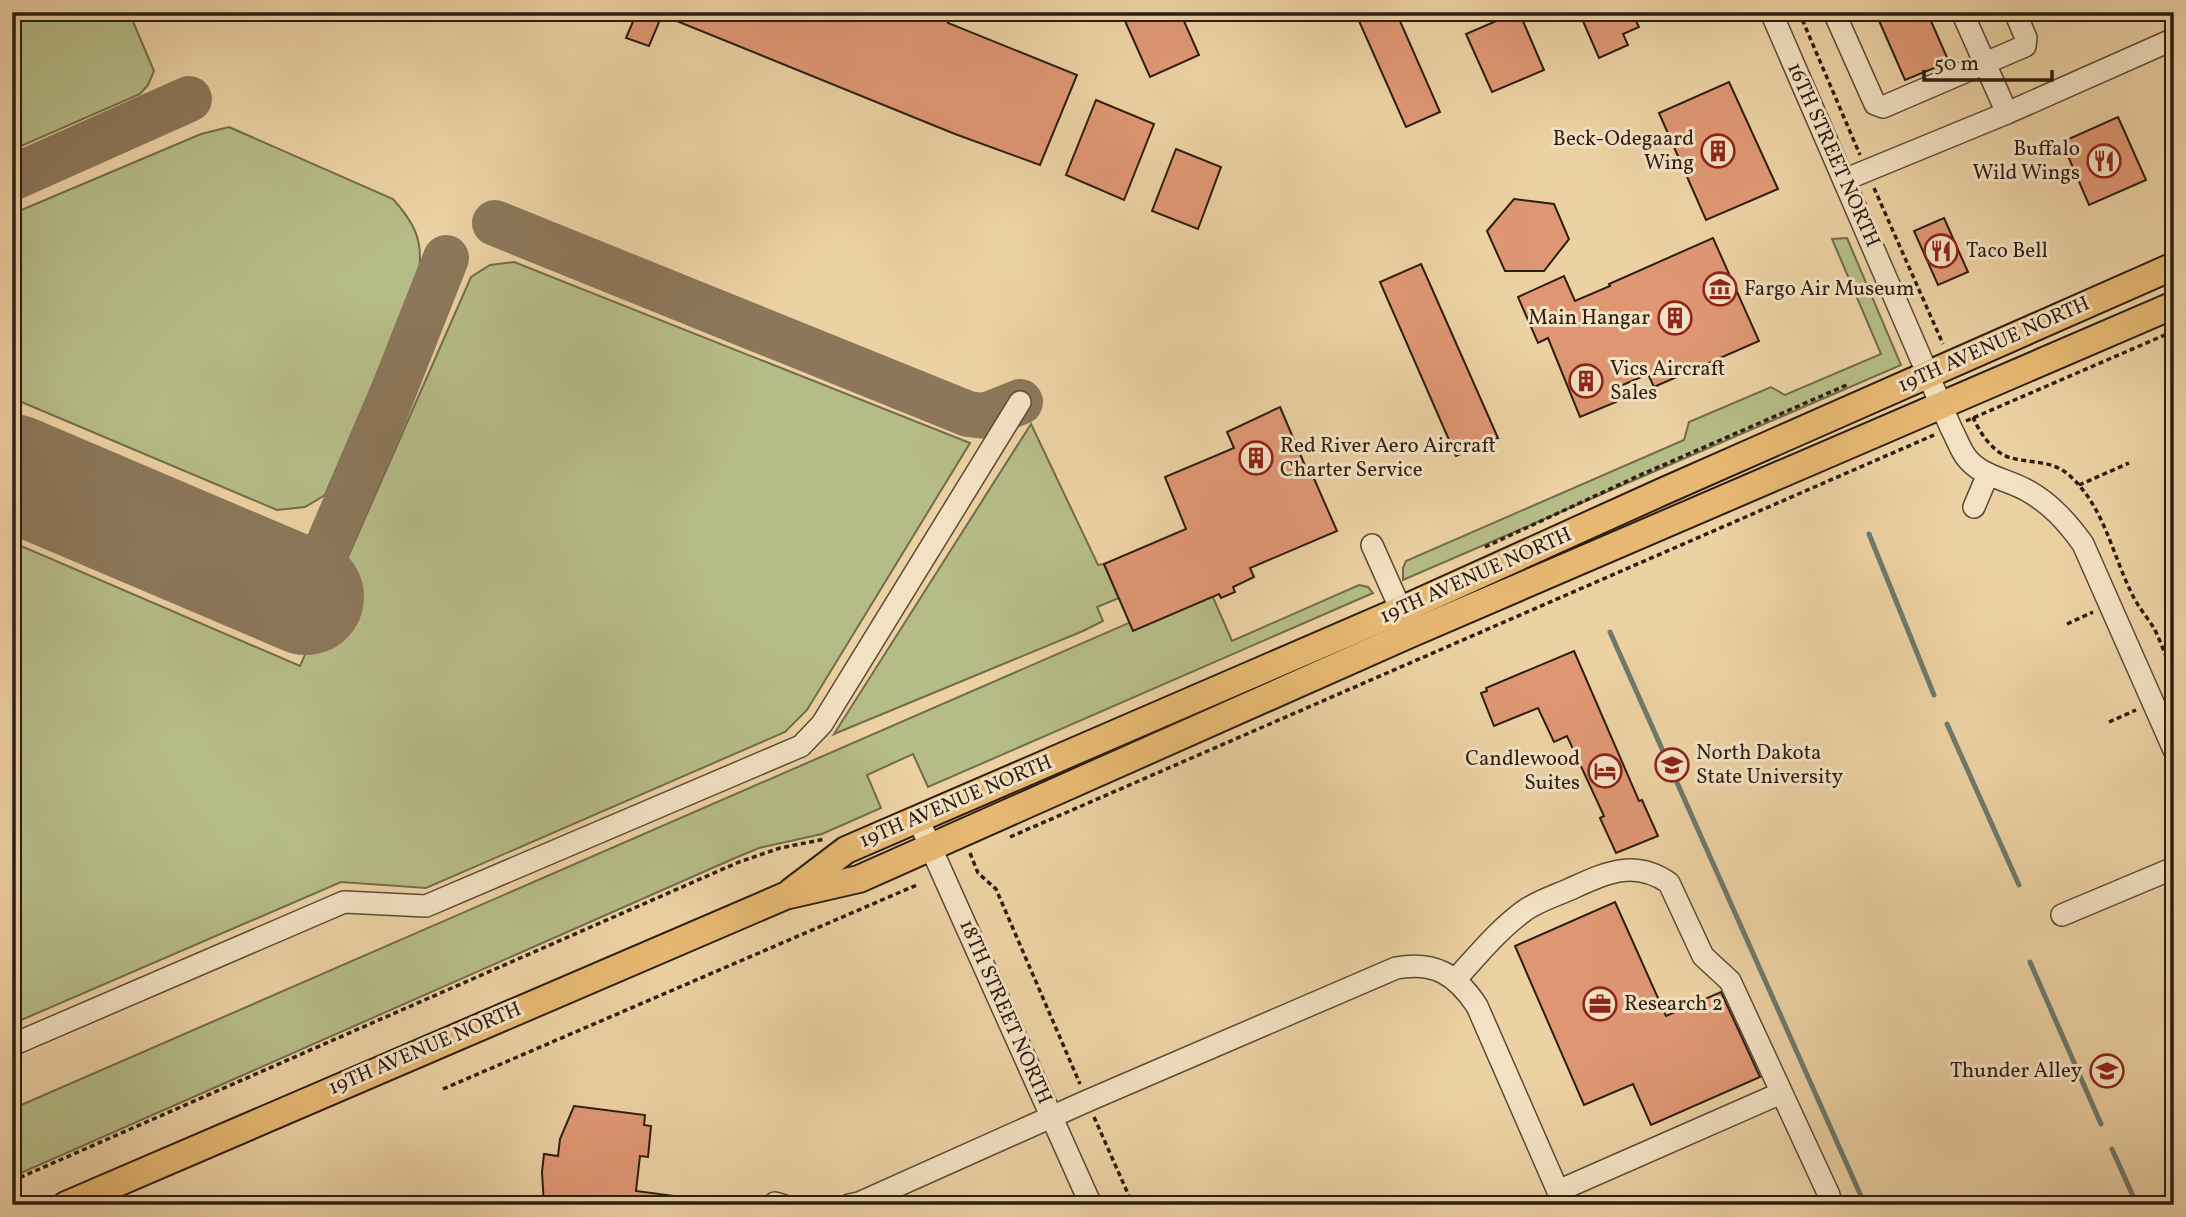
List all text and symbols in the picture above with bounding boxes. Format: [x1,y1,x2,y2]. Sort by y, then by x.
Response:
scale bar [1924,38,2051,82]
text: 50 m [1934,50,1979,79]
street label: 16TH STREET NORTH [1779,58,1887,252]
place label: Beck-Odegaard Wing [1553,125,1694,178]
building icon: Beck-Odegaard Wing [1699,132,1737,170]
place label: Buffalo Wild Wings [1973,135,2080,188]
restaurant icon: Buffalo Wild Wings [2085,142,2123,180]
restaurant icon: Taco Bell [1922,232,1960,270]
place label: Taco Bell [1966,237,2048,266]
museum icon: Fargo Air Museum [1701,270,1739,308]
place label: Fargo Air Museum [1744,275,1915,304]
street label: 19TH AVENUE NORTH [1893,290,2095,400]
building icon: Main Hangar [1656,299,1694,337]
place label: Main Hangar [1528,304,1650,333]
place label: Vics Aircraft Sales [1610,355,1725,408]
building icon: Vics Aircraft Sales [1567,362,1605,400]
place label: Red River Aero Aircraft Charter Service [1280,432,1496,485]
building icon: Red River Aero Aircraft Charter Service [1237,439,1275,477]
street label: 19TH AVENUE NORTH [1375,521,1577,631]
place label: North Dakota State University [1696,739,1844,792]
place label: Candlewood Suites [1465,745,1580,798]
school or university icon: North Dakota State University [1653,746,1691,784]
street label: 19TH AVENUE NORTH [855,748,1057,856]
hotel icon: Candlewood Suites [1586,752,1624,790]
street label: 18TH STREET NORTH [951,915,1059,1109]
office icon: Research 2 [1581,985,1619,1023]
place label: Research 2 [1624,990,1723,1019]
street label: 19TH AVENUE NORTH [324,995,526,1103]
school or university icon: Thunder Alley [2088,1052,2126,1090]
place label: Thunder Alley [1950,1057,2083,1086]

